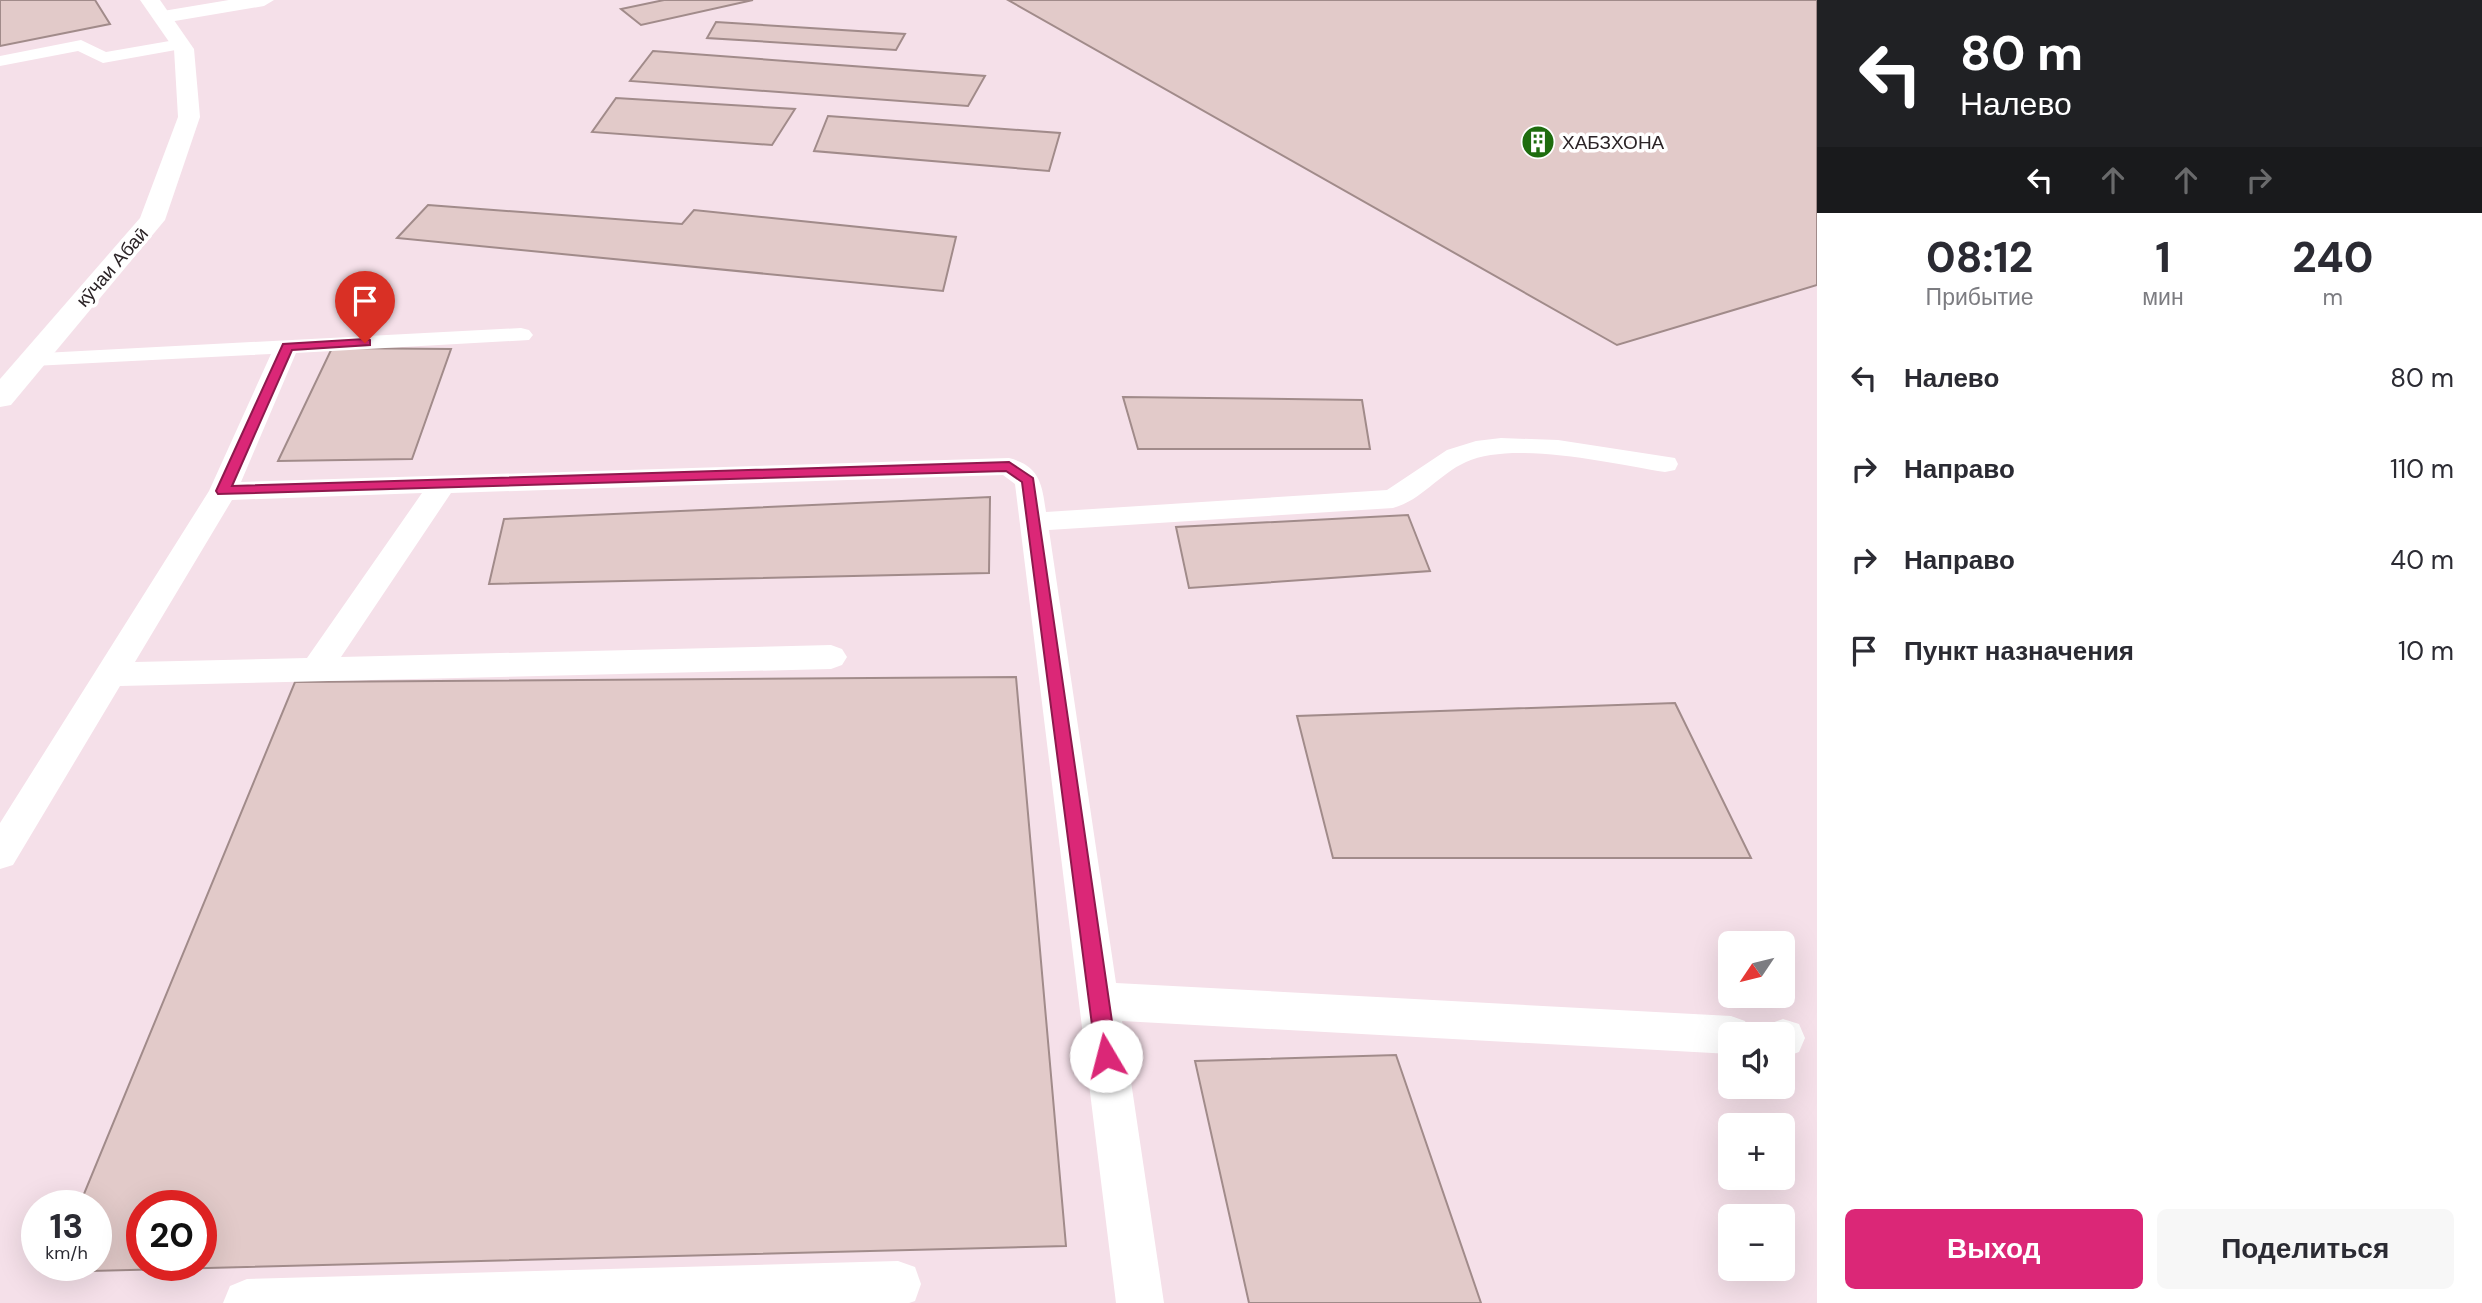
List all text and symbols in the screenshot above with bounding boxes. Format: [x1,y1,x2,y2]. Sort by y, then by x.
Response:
text: 80 m [1960,21,2083,85]
icon: left [1845,28,1936,119]
text: Налево [1960,83,2072,125]
building icon: ХАБЗХОНА [1519,123,1557,161]
place label: ХАБЗХОНА [1562,130,1665,155]
icon: left [2021,161,2059,199]
icon: ahead [2094,161,2132,199]
icon: ahead [2167,161,2205,199]
icon: right [2240,161,2278,199]
street label: кӯчаи Абаӣ [70,222,154,312]
text: 08:12 [1926,230,2033,285]
text: 1 [2155,230,2171,285]
text: 240 [2292,230,2373,285]
pin [335,271,395,343]
icon: arrive [346,282,384,320]
text: Прибытие [1926,282,2034,312]
text: мин [2142,282,2184,312]
text: m [2323,282,2343,312]
icon: left [1845,359,1883,397]
text: Налево [1904,361,1999,395]
text: 80 m [2390,361,2454,395]
icon: right [1845,450,1883,488]
text: Направо [1904,452,2015,486]
text: 110 m [2390,452,2454,486]
icon: right [1845,541,1883,579]
text: Направо [1904,543,2015,577]
text: 40 m [2390,543,2454,577]
icon: arrive [1845,632,1883,670]
text: Пункт назначения [1904,634,2134,668]
text: 10 m [2398,634,2454,668]
north arrow [1718,931,1796,1008]
map controls [1718,931,1795,1281]
position arrow [1069,1019,1143,1093]
button: sound [1718,1022,1795,1099]
button: + [1718,1113,1795,1190]
speed limit sign: 20 [126,1190,217,1281]
text: 13 [50,1203,83,1249]
button: − [1718,1204,1795,1281]
button: Выход [1845,1209,2143,1289]
button: Поделиться [2157,1209,2454,1289]
text: km/h [45,1241,88,1265]

